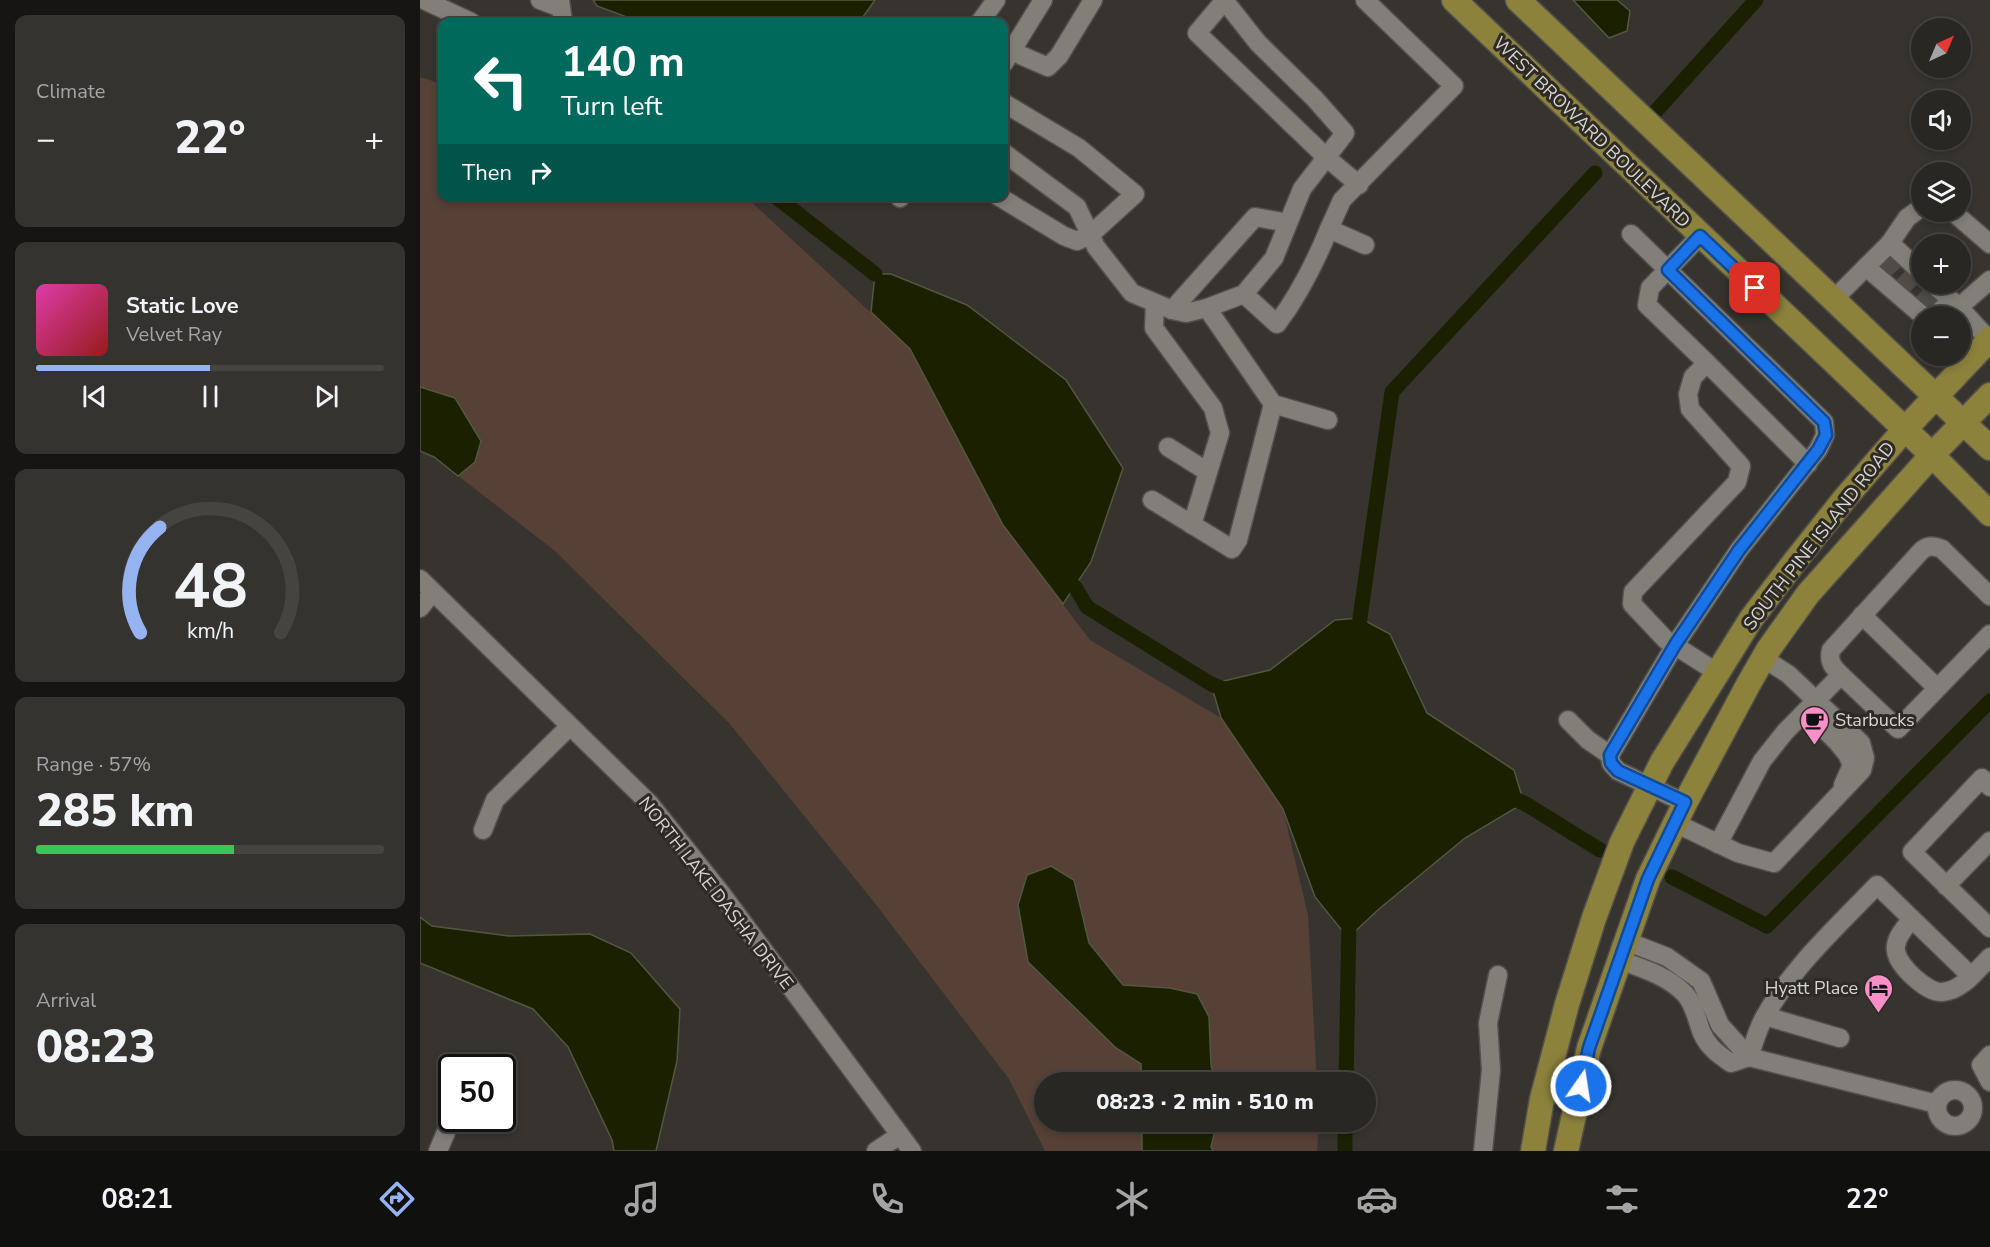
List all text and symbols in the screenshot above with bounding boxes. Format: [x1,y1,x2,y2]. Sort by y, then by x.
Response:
north arrow [1911,18,1971,78]
map controls [1911,18,1971,366]
street label: WEST BROWARD BOULEVARD [1488,31,1696,233]
text: 140 m [561,34,685,91]
icon: left [462,42,540,120]
text: Climate [36,78,105,105]
text: Turn left [561,88,662,125]
button: sound [1911,90,1971,150]
text: 22° [174,108,246,169]
text: − [36,117,56,162]
text: + [364,117,384,162]
icon: right [524,156,557,189]
text: Then [462,158,512,188]
button: layers [1911,162,1971,222]
button: + [1911,234,1971,294]
pin [1729,262,1780,313]
icon: arrive [1738,271,1771,304]
text: Static Love [126,291,239,321]
button: − [1911,306,1971,366]
text: Velvet Ray [126,321,222,348]
icon: previous [78,380,111,413]
icon: pause [194,380,227,413]
icon: next [310,380,343,413]
street label: SOUTH PINE ISLAND ROAD [1738,437,1900,635]
text: 48 [173,544,247,629]
text: km/h [186,616,234,646]
cafe icon: Starbucks [1798,704,1830,746]
place label: Starbucks [1835,708,1915,732]
text: Range · 57% [36,751,151,778]
text: 285 km [36,781,195,842]
street label: NORTH LAKE DASHA DRIVE [633,792,799,994]
hotel icon: Hyatt Place [1863,972,1895,1014]
place label: Hyatt Place [1765,976,1858,1000]
text: Arrival [36,987,96,1014]
text: 08:23 [36,1017,156,1078]
speed limit sign: 50 [438,1054,516,1132]
position arrow [1549,1054,1613,1118]
text: 08:23 · 2 min · 510 m [1096,1087,1314,1117]
icon: directions [376,1178,418,1220]
icon: music [621,1178,663,1220]
icon: phone [866,1178,908,1220]
icon: climate [1111,1178,1153,1220]
icon: car [1356,1178,1398,1220]
icon: filters [1601,1178,1643,1220]
text: 08:21 [101,1181,173,1218]
text: 22° [1846,1181,1888,1218]

